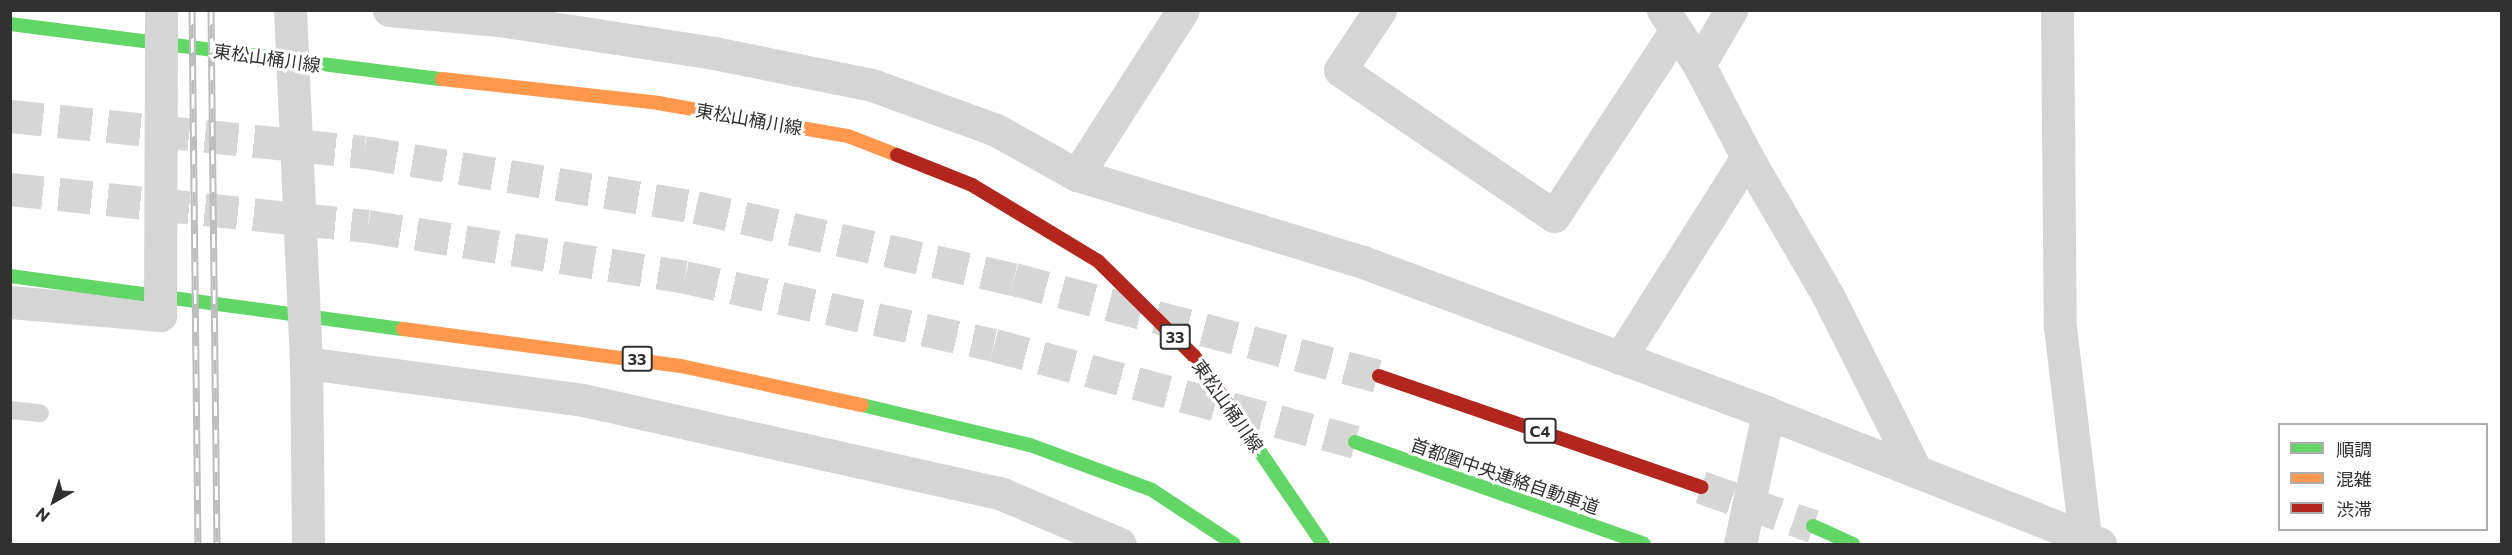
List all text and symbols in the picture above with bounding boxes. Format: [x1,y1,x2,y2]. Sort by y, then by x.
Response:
street label: 東松山桶川線 [212,40,322,76]
street label: 東松山桶川線 [694,99,804,139]
road number: 33 [1158,324,1192,350]
road number: 33 [620,346,654,372]
street label: 東松山桶川線 [1188,356,1268,456]
road number: C4 [1524,418,1556,444]
legend [2278,423,2488,531]
street label: 首都圏中央連絡自動車道 [1408,434,1602,518]
text: 順調 [2336,438,2372,460]
text: 混雑 [2336,468,2372,490]
north arrow [24,471,84,531]
text: 渋滞 [2336,498,2372,520]
text: N [32,504,53,527]

